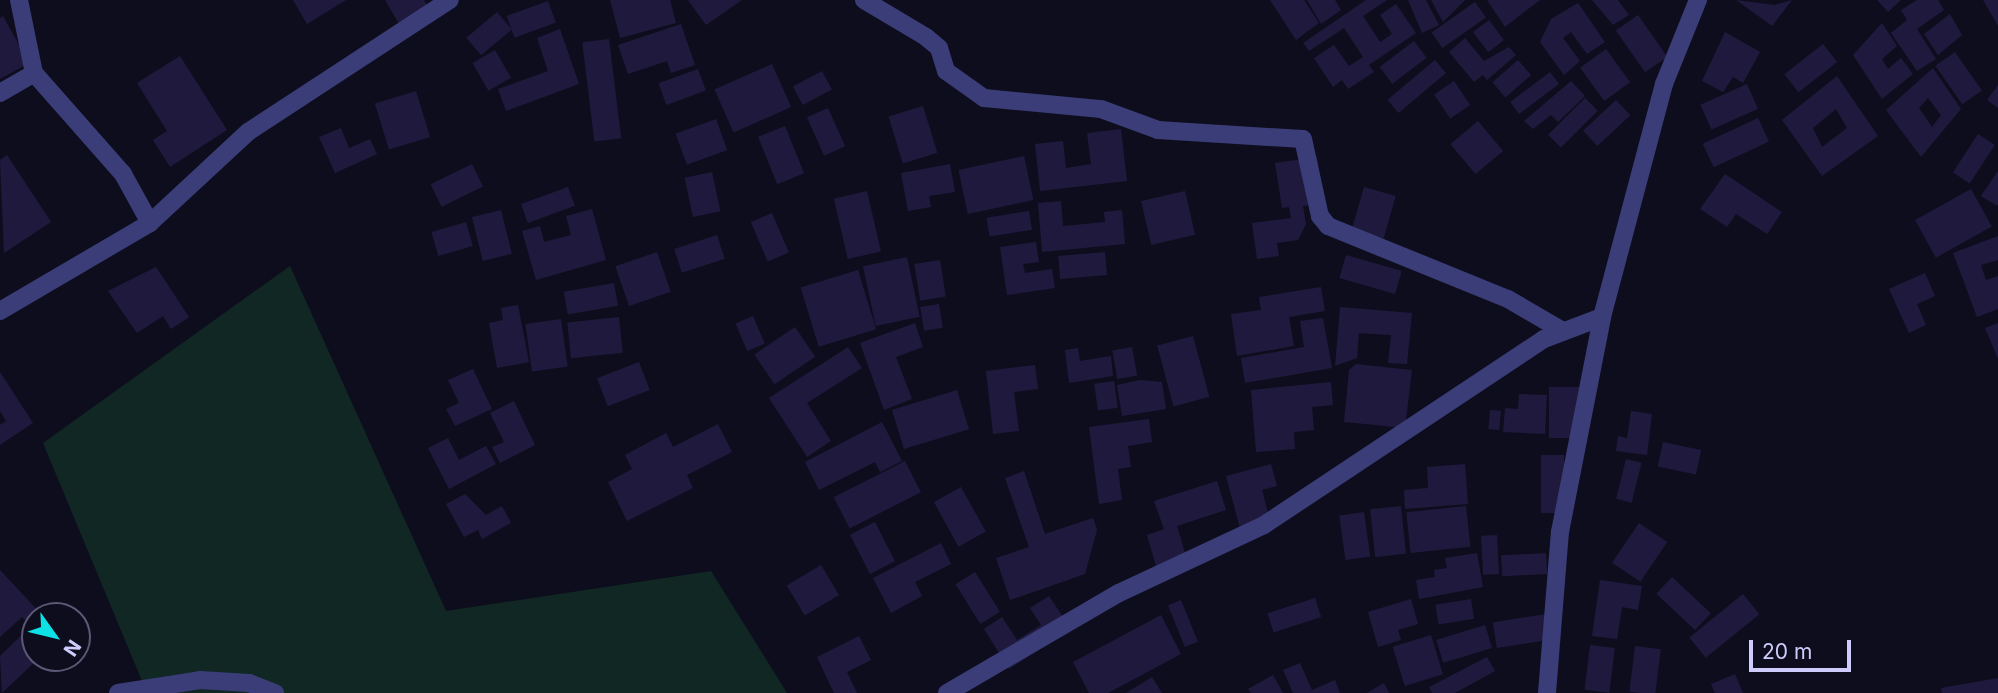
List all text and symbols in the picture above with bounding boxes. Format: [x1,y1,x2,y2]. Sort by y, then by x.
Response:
north arrow [21,602,91,672]
scale bar [1753,626,1854,670]
text: N [59,635,86,660]
text: 20 m [1762,639,1812,664]

